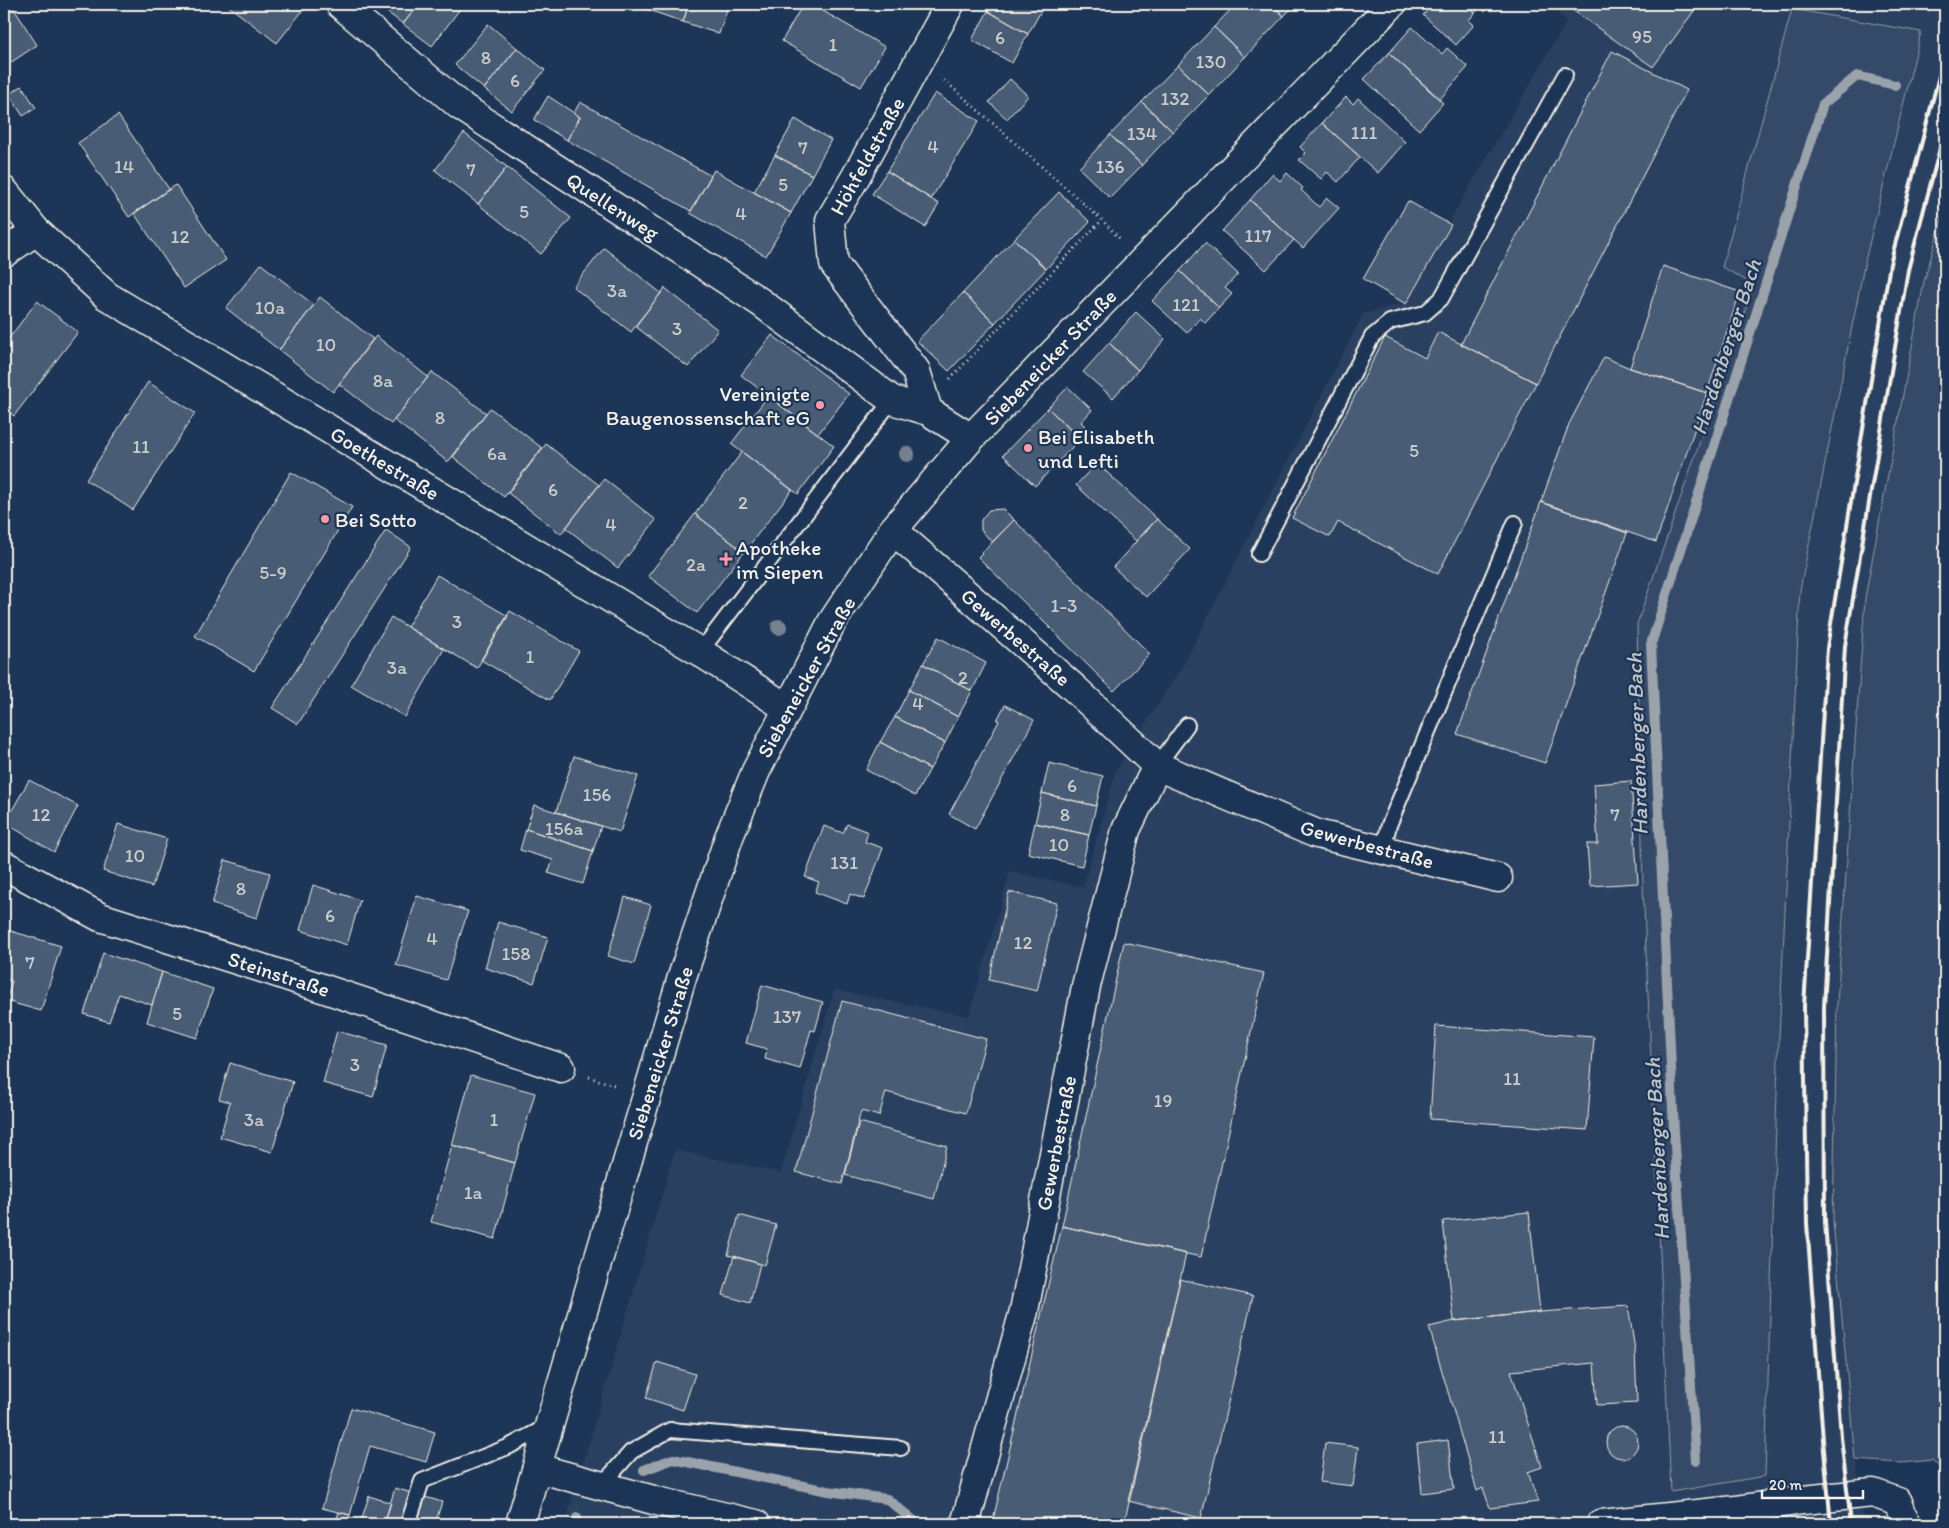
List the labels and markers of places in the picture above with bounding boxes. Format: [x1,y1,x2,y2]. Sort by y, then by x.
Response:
place label: Vereinigte Baugenossenschaft eG [606,381,810,430]
marker: Vereinigte Baugenossenschaft eG [814,399,826,411]
place label: Bei Elisabeth und Lefti [1038,424,1155,473]
marker: Bei Elisabeth und Lefti [1022,442,1034,454]
place label: Bei Sotto [335,507,417,532]
marker: Bei Sotto [319,513,331,525]
place label: Apotheke im Siepen [736,535,823,584]
marker: Apotheke im Siepen [720,553,732,565]

